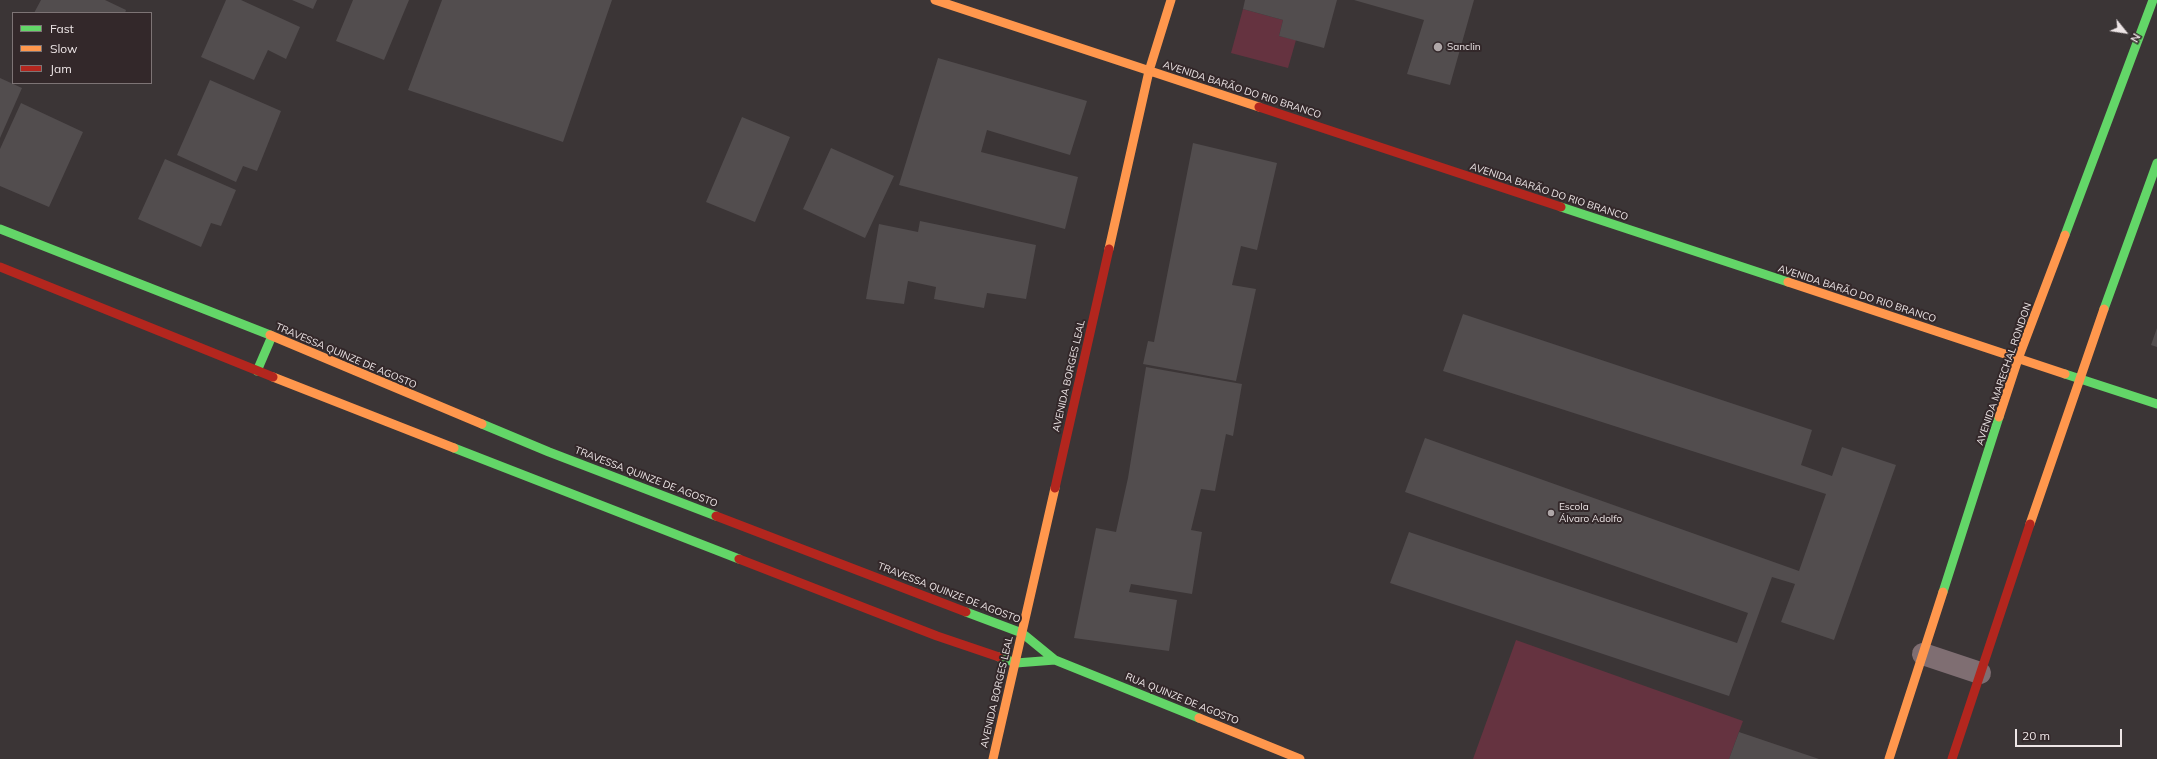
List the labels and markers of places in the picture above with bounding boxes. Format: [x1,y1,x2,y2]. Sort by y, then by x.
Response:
marker: Sanclin [1432,41,1444,53]
place label: Sanclin [1447,41,1481,53]
place label: Escola Álvaro Adolfo [1559,501,1622,524]
marker: Escola Álvaro Adolfo [1546,508,1556,518]

